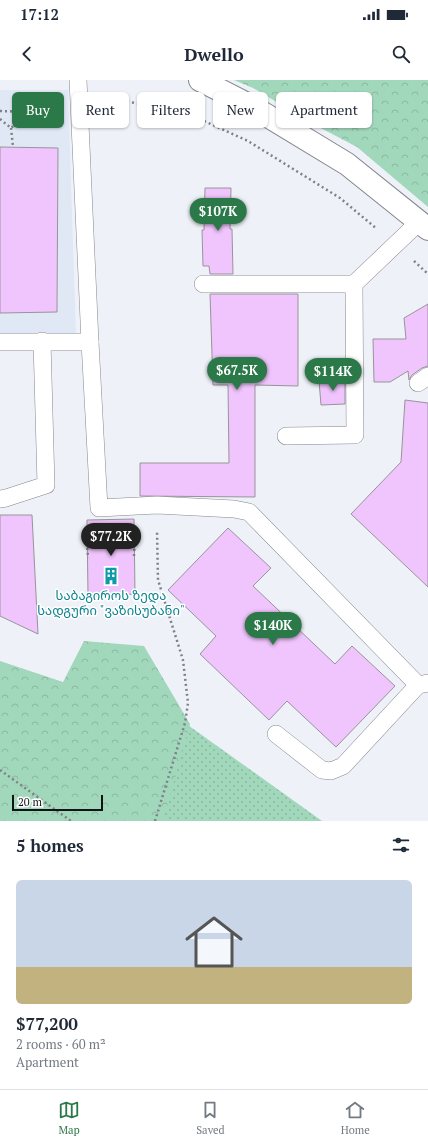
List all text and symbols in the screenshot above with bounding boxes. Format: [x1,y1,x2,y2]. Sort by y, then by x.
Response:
text: 17:12 [20,4,59,24]
text: Dwello [184,42,244,66]
icon: back [16,43,38,65]
icon: search [390,43,412,65]
chip: Buy [12,92,64,128]
chip: Rent [72,92,129,128]
chip: Filters [137,92,205,128]
chip: New [213,92,268,128]
chip: Apartment [276,92,372,128]
pin: $107K [190,198,246,232]
text: $107K [199,202,237,220]
pin: $67.5K [204,357,270,391]
pin: $114K [305,358,361,392]
text: $67.5K [216,361,258,379]
text: $114K [314,362,352,380]
pin: $77.2K [78,523,144,557]
text: $77.2K [90,527,132,545]
building icon: საბაგიროს ზედა სადგური "ვაზისუბანი" [101,566,121,586]
place label: საბაგიროს ზედა სადგური "ვაზისუბანი" [37,586,185,619]
pin: $140K [245,612,301,646]
text: $140K [254,616,292,634]
scale bar [12,793,103,812]
text: 20 m [18,795,42,809]
text: 5 homes [16,834,84,857]
icon: filters [390,834,412,856]
icon: home [178,906,250,978]
text: $77,200 [16,1012,78,1035]
text: 2 rooms · 60 m² [16,1035,106,1053]
text: Apartment [16,1053,79,1071]
tab: Map [58,1099,80,1137]
tab: Saved [196,1099,225,1137]
tab: Home [341,1099,370,1137]

